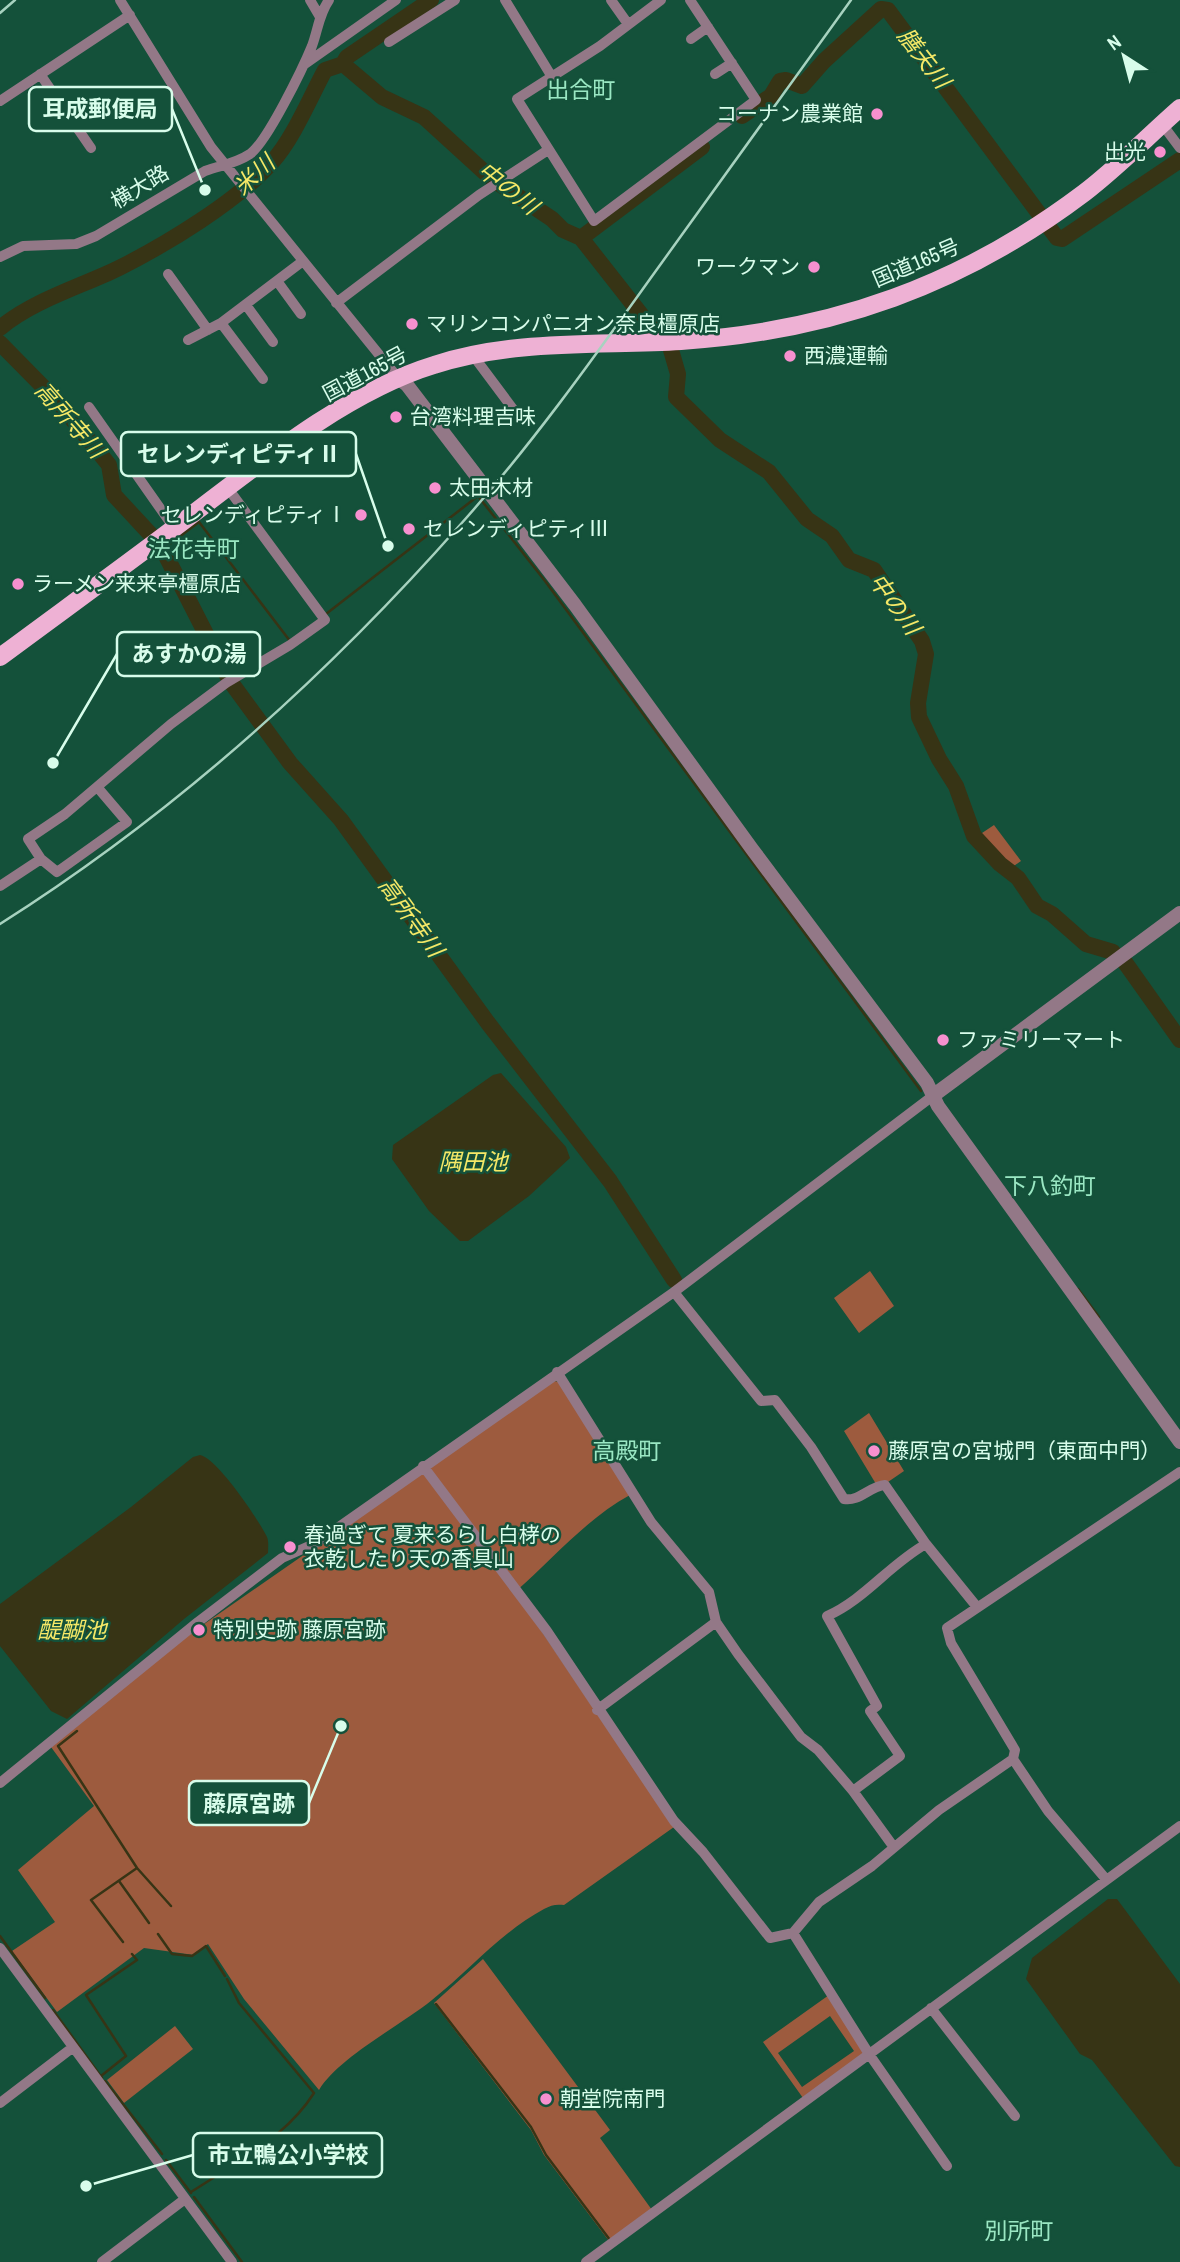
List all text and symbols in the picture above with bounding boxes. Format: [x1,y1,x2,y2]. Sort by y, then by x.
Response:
water label: 膳夫川 [891,21,960,97]
north arrow [1089,21,1159,91]
text: N [1102,28,1126,56]
district label: 出合町 [547,74,616,105]
callout: 耳成郵便局 [29,87,172,131]
text: 耳成郵便局 [43,93,158,124]
place label: コーナン農業館 [716,99,863,128]
marker: コーナン農業館 [869,106,885,122]
place label: 出光 [1104,137,1146,166]
marker: 出光 [1152,144,1168,160]
water label: 米川 [226,146,283,202]
water label: 中の川 [472,154,547,223]
street label: 横大路 [105,158,174,215]
street label: 国道165号 [868,231,964,294]
place label: ワークマン [695,252,800,281]
marker: ワークマン [806,259,822,275]
place label: マリンコンパニオン奈良橿原店 [426,309,720,338]
marker: マリンコンパニオン奈良橿原店 [404,316,420,332]
street label: 国道165号 [317,339,412,408]
place label: 西濃運輸 [804,341,888,370]
marker: 西濃運輸 [782,348,798,364]
water label: 高所寺川 [29,375,114,467]
place label: 台湾料理吉味 [410,402,536,431]
marker: 台湾料理吉味 [388,409,404,425]
callout: セレンディピティⅡ [121,432,356,476]
text: セレンディピティⅡ [137,438,341,469]
place label: 太田木材 [449,473,533,502]
marker: 太田木材 [427,480,443,496]
place label: セレンディピティⅠ [161,500,347,529]
marker: セレンディピティⅠ [353,507,369,523]
place label: セレンディピティⅢ [423,514,609,543]
marker: セレンディピティⅢ [401,521,417,537]
district label: 法花寺町 [148,533,240,564]
water label: 中の川 [863,567,930,643]
place label: ラーメン来来亭橿原店 [32,569,241,598]
marker: ラーメン来来亭橿原店 [10,576,26,592]
callout: あすかの湯 [117,632,260,676]
text: あすかの湯 [132,638,247,669]
water label: 高所寺川 [372,870,453,965]
place label: ファミリーマート [957,1025,1125,1054]
marker: ファミリーマート [935,1032,951,1048]
water label: 隅田池 [439,1146,510,1177]
district label: 下八釣町 [1004,1170,1096,1201]
district label: 高殿町 [593,1435,662,1466]
place label: 藤原宮の宮城門（東面中門） [888,1436,1161,1465]
marker: 藤原宮の宮城門（東面中門） [866,1443,882,1459]
place label: 春過ぎて 夏来るらし白𣑥の 衣乾したり天の香具山 [304,1520,561,1573]
marker: 春過ぎて 夏来るらし白𣑥の 衣乾したり天の香具山 [282,1539,298,1555]
water label: 醍醐池 [38,1614,109,1645]
place label: 特別史跡 藤原宮跡 [213,1615,386,1644]
marker: 特別史跡 藤原宮跡 [191,1622,207,1638]
callout: 藤原宮跡 [189,1781,309,1825]
text: 藤原宮跡 [203,1788,295,1819]
place label: 朝堂院南門 [560,2084,665,2113]
marker: 朝堂院南門 [538,2091,554,2107]
callout: 市立鴨公小学校 [193,2133,382,2177]
text: 市立鴨公小学校 [208,2139,369,2170]
district label: 別所町 [985,2215,1054,2246]

